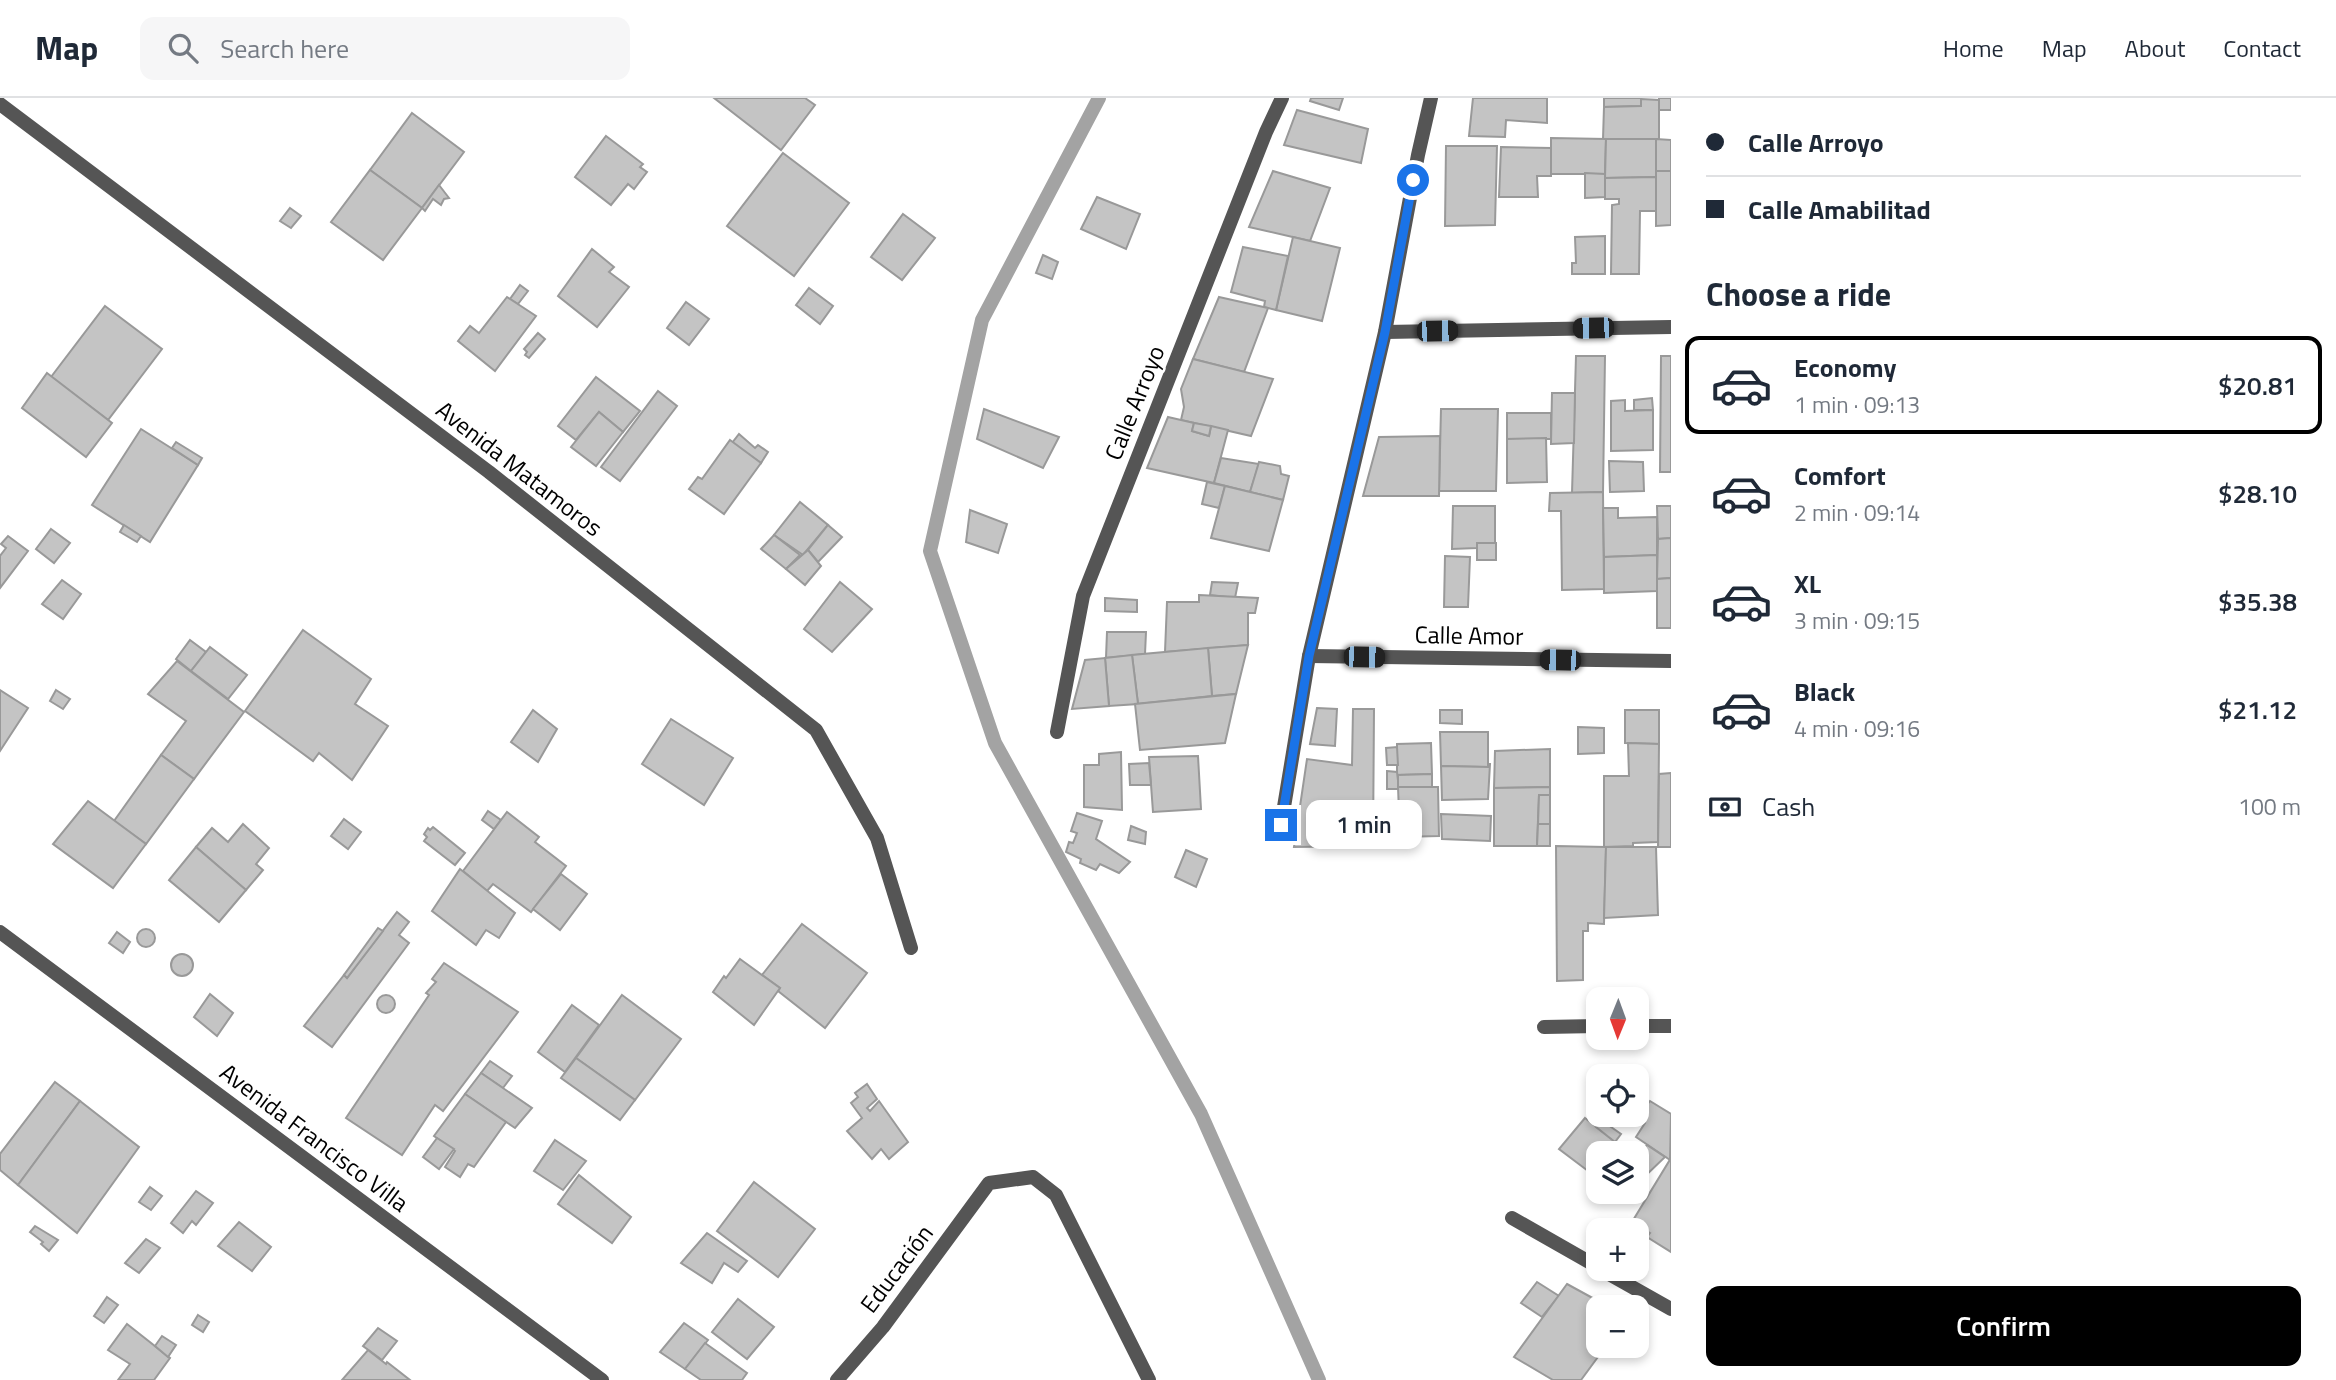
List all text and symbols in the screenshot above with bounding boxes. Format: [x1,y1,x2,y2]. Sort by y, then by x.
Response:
search box [140,17,630,80]
text: Map [35,23,98,73]
icon: search [164,29,202,67]
text: Search here [220,29,349,68]
text: Home [1943,30,2004,66]
text: Map [2042,30,2087,66]
text: About [2125,30,2185,66]
text: Contact [2223,30,2301,66]
text: Calle Arroyo [1748,123,1884,162]
route start [1397,164,1429,196]
text: Calle Amabilitad [1748,190,1931,229]
text: Choose a ride [1706,270,1891,318]
car [1572,317,1615,339]
car [1416,320,1459,342]
street label: Calle Arroyo [1095,340,1173,465]
text: Economy [1794,348,1896,387]
icon: car [1710,354,1773,417]
text: $20.81 [2218,366,2297,405]
text: 1 min · 09:13 [1794,387,1920,422]
street label: Avenida Matamoros [429,392,611,545]
text: Comfort [1794,456,1886,495]
icon: car [1710,462,1773,525]
text: $28.10 [2218,474,2297,513]
text: 2 min · 09:14 [1794,495,1920,530]
text: XL [1794,564,1821,603]
icon: car [1710,570,1773,633]
text: $35.38 [2218,582,2297,621]
text: 3 min · 09:15 [1794,603,1920,638]
street label: Calle Amor [1414,616,1524,654]
car [1343,646,1386,668]
car [1539,649,1582,671]
text: Black [1794,672,1855,711]
icon: car [1710,678,1773,741]
text: $21.12 [2218,690,2297,729]
text: 4 min · 09:16 [1794,711,1920,746]
text: Cash [1762,787,1815,826]
icon: cash [1706,788,1744,826]
text: 100 m [2238,789,2301,824]
callout: 1 min [1306,800,1421,850]
text: 1 min [1336,807,1392,842]
route end [1265,809,1297,841]
north arrow [1586,987,1648,1050]
map controls [1586,987,1649,1358]
street label: Avenida Francisco Villa [213,1054,417,1220]
button: locate [1586,1064,1649,1127]
button: layers [1586,1141,1649,1204]
street label: Educación [851,1217,941,1320]
button: + [1586,1218,1649,1281]
button: Confirm [1706,1286,2301,1366]
button: − [1586,1295,1649,1358]

